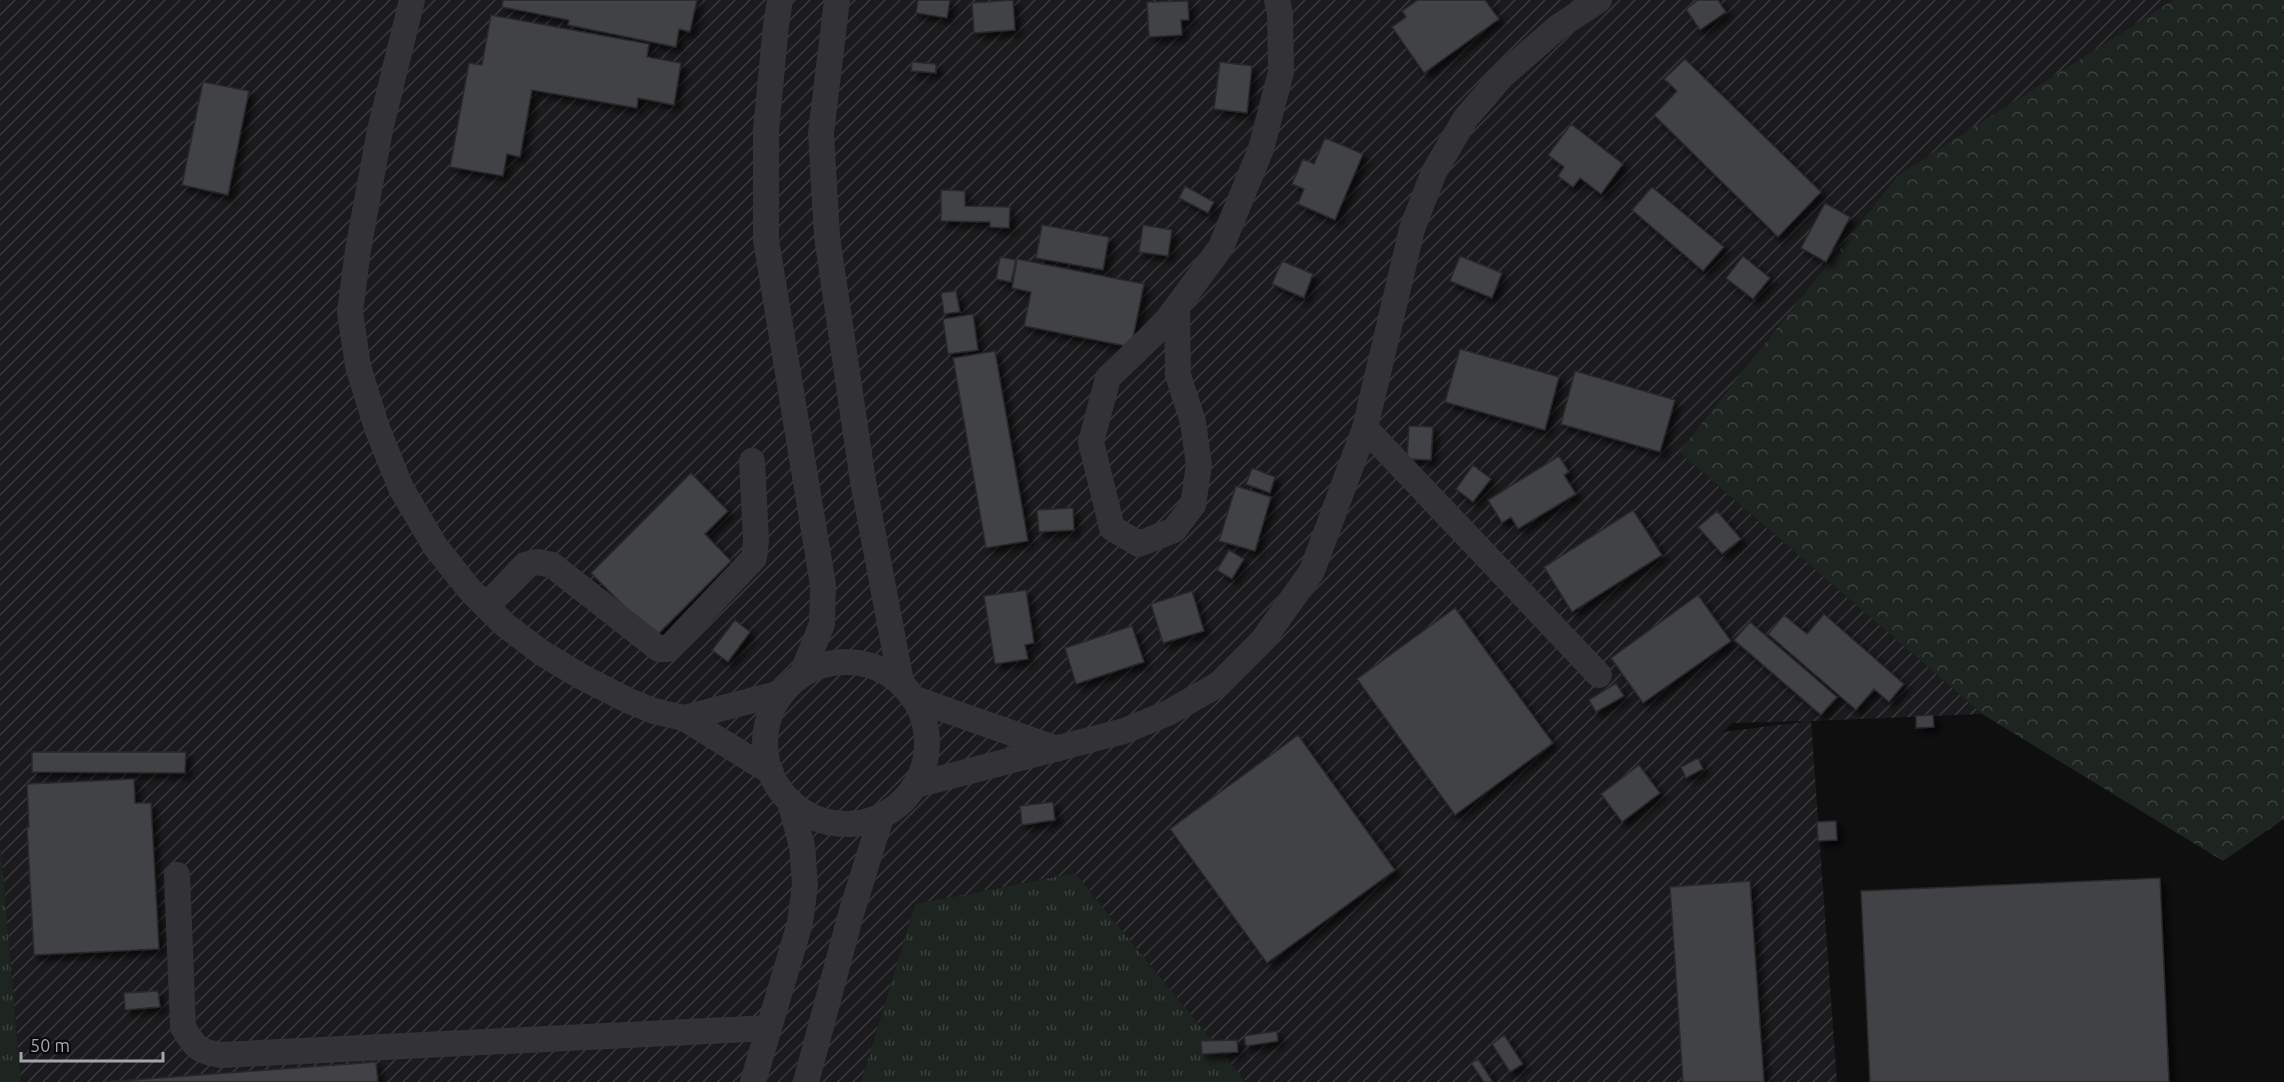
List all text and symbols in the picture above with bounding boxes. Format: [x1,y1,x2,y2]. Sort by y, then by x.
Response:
scale bar [21,1025,164,1063]
text: 50 m [30,1035,70,1055]

